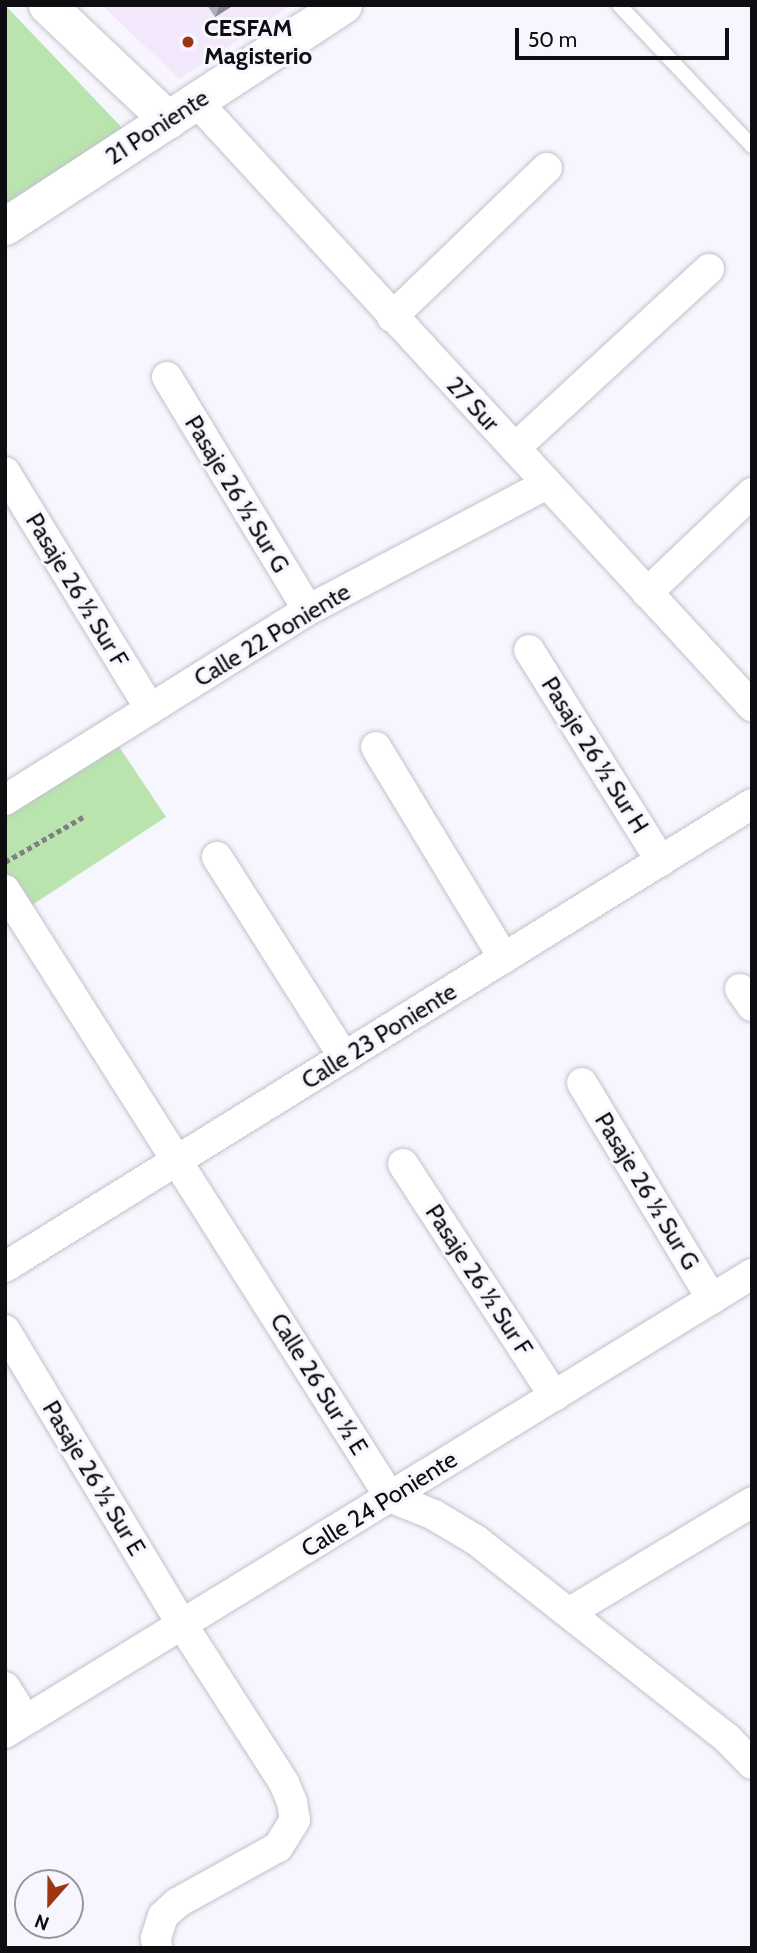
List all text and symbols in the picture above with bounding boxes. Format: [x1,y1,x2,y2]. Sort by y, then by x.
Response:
place label: CESFAM Magisterio [204,14,312,70]
scale bar [519,14,732,58]
text: 50 m [528,27,577,52]
marker: CESFAM Magisterio [178,32,198,52]
street label: 21 Poniente [100,83,214,171]
street label: 27 Sur [441,371,505,437]
street label: Pasaje 26 ½ Sur G [179,410,295,578]
street label: Pasaje 26 ½ Sur F [20,508,134,672]
street label: Calle 22 Poniente [189,577,355,693]
street label: Pasaje 26 ½ Sur H [535,672,655,838]
street label: Calle 23 Poniente [296,977,462,1095]
street label: Pasaje 26 ½ Sur G [589,1107,705,1275]
street label: Pasaje 26 ½ Sur F [419,1199,539,1361]
street label: Calle 26 Sur ½ E [264,1308,374,1460]
street label: Pasaje 26 ½ Sur E [37,1396,151,1560]
street label: Calle 24 Poniente [296,1445,462,1563]
north arrow [14,1869,84,1939]
text: N [32,1909,52,1935]

